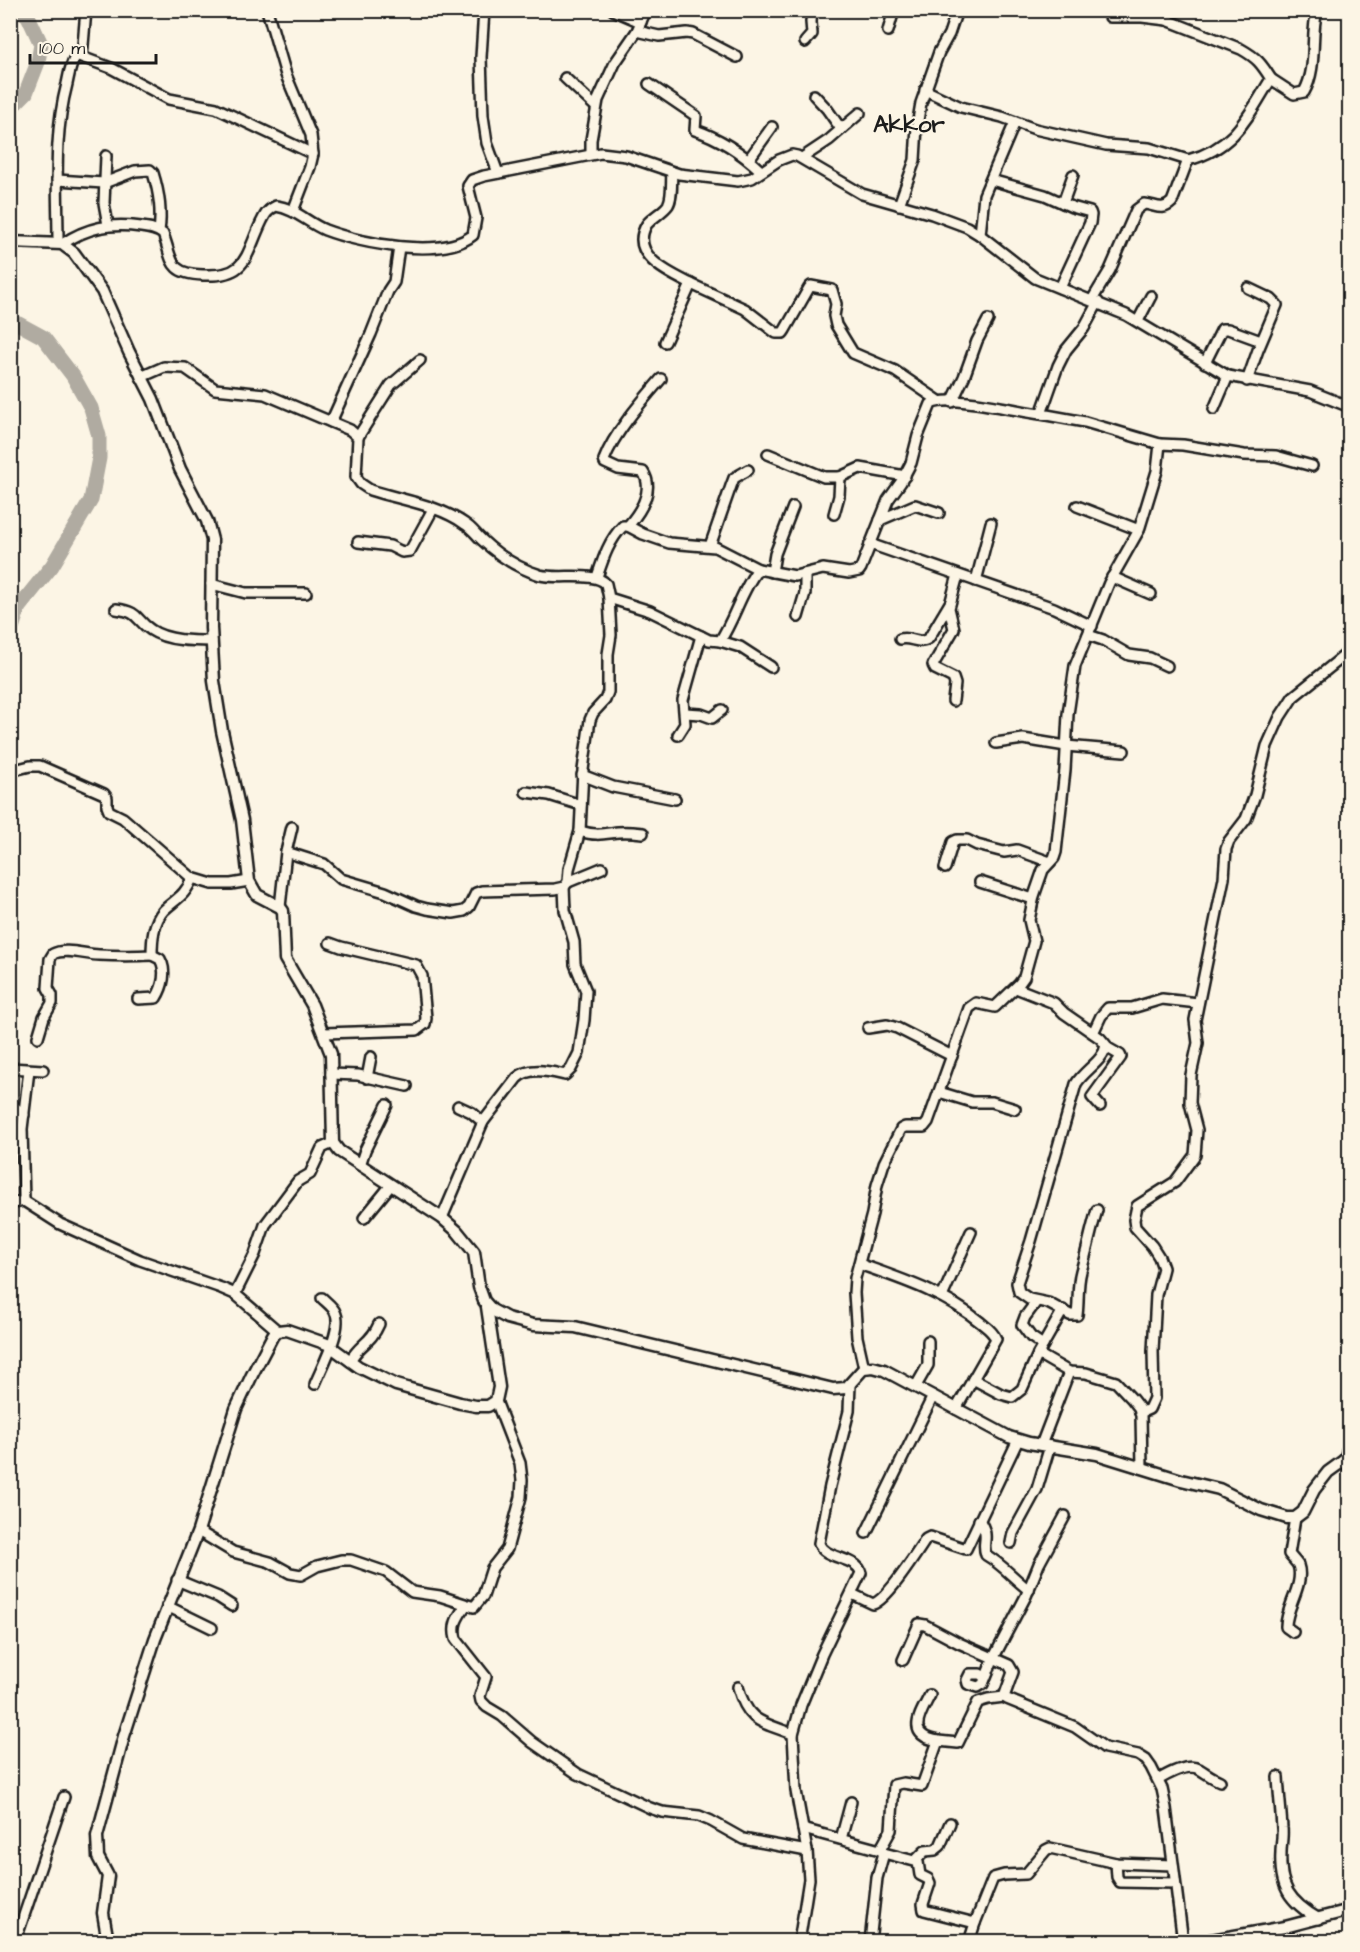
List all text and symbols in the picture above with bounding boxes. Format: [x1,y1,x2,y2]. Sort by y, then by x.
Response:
scale bar [30,27,156,65]
text: 100 m [39,36,85,61]
district label: Akkor [873,108,946,142]

